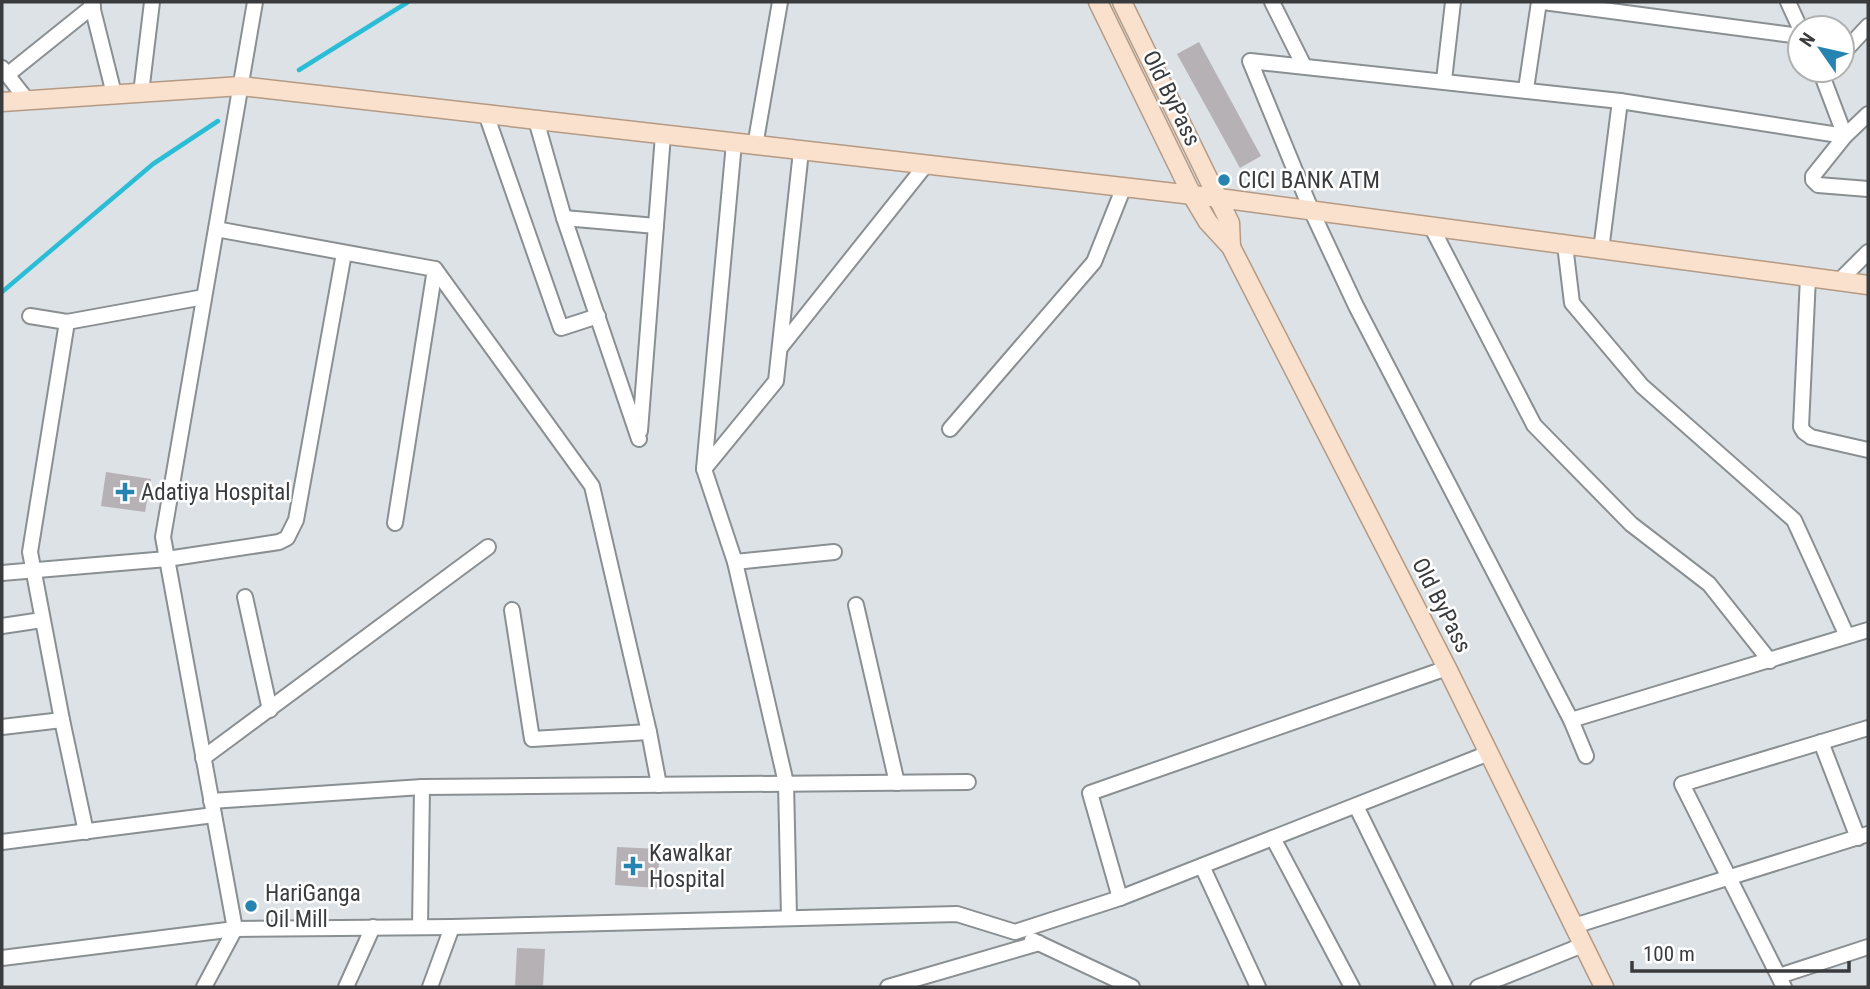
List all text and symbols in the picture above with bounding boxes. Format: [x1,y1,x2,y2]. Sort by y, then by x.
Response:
north arrow [1786,14,1856,84]
text: N [1795,29,1820,51]
street label: Old ByPass [1137,46,1206,150]
place label: CICI BANK ATM [1238,167,1380,194]
marker: CICI BANK ATM [1216,172,1232,188]
place label: Adatiya Hospital [141,479,291,506]
marker: Adatiya Hospital [115,482,135,502]
street label: Old ByPass [1406,553,1477,657]
place label: Kawalkar Hospital [649,840,732,893]
marker: Kawalkar Hospital [623,856,643,876]
place label: HariGanga Oil Mill [265,880,361,933]
marker: HariGanga Oil Mill [243,898,259,914]
scale bar [1632,930,1849,974]
text: 100 m [1643,942,1695,966]

